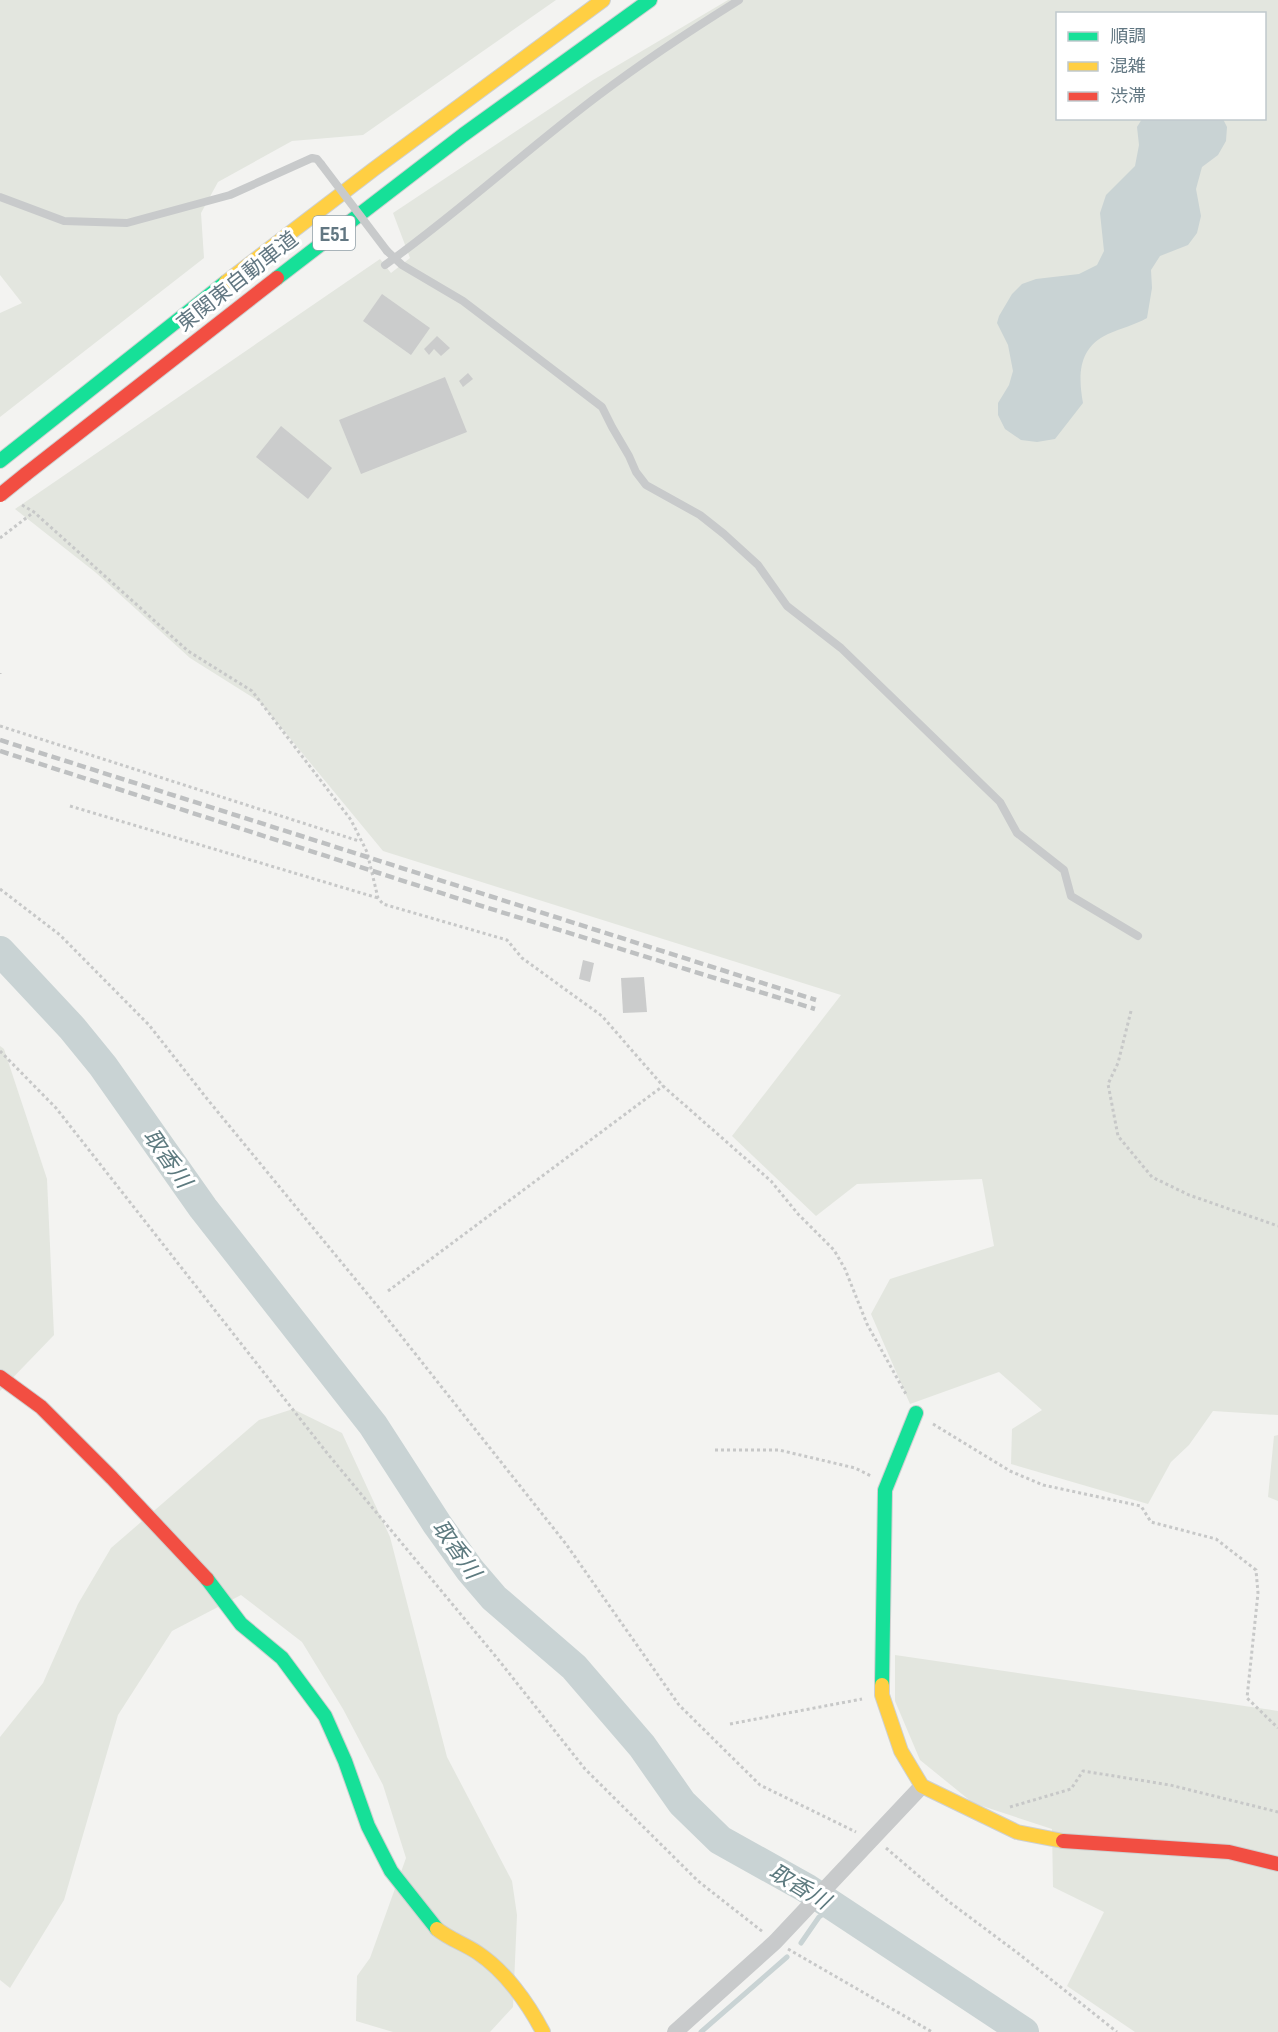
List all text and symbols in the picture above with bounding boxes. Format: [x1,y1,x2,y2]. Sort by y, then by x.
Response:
legend [1056,12,1266,120]
text: 順調 [1110,23,1146,48]
text: 混雑 [1110,53,1146,78]
text: 渋滞 [1110,83,1146,108]
road number: E51 [313,216,355,250]
street label: 東関東自動車道 [170,224,304,338]
water label: 取香川 [137,1122,200,1195]
water label: 取香川 [426,1513,489,1586]
water label: 取香川 [764,1856,838,1917]

